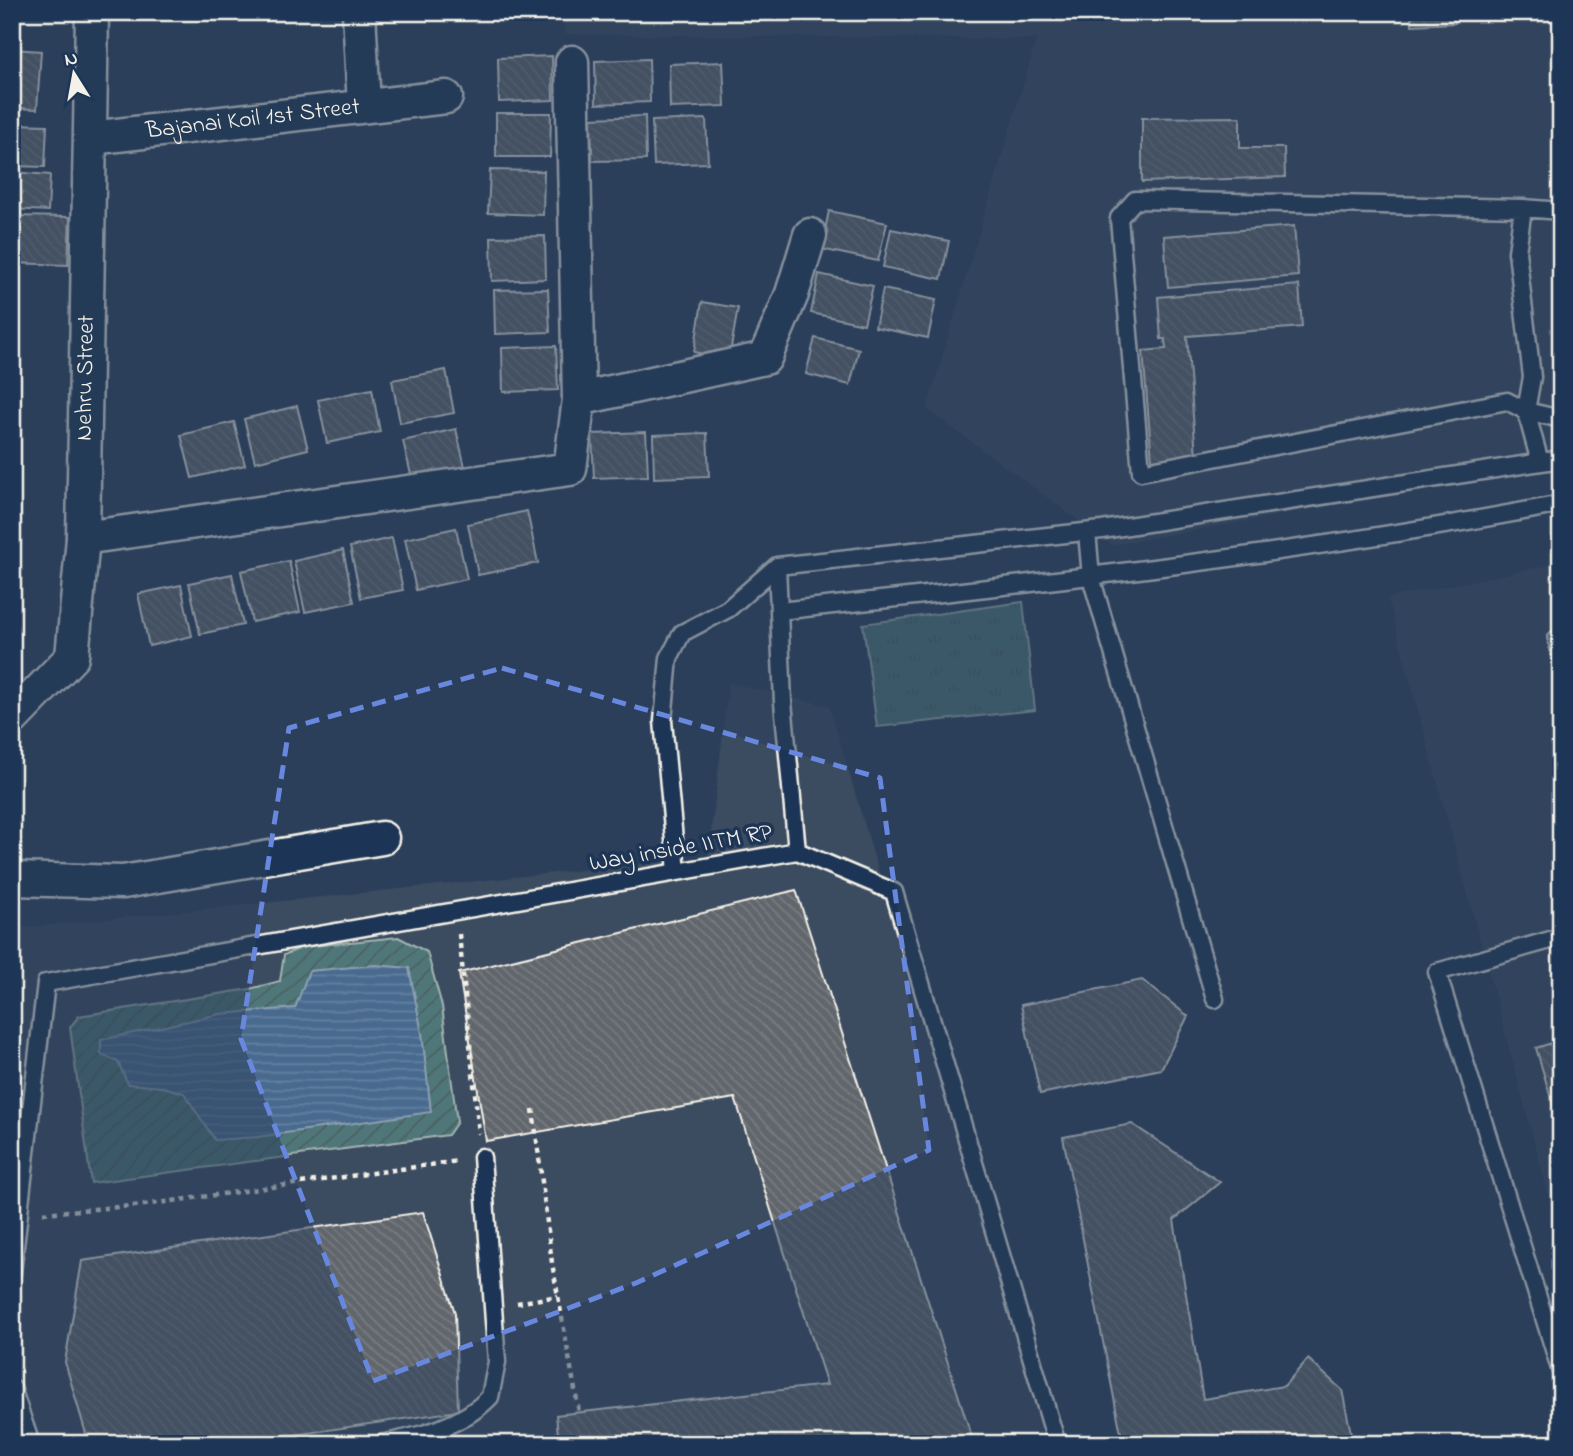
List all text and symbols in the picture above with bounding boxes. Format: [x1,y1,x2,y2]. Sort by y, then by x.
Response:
north arrow [38,38,108,108]
text: N [62,45,80,74]
street label: Bajanai Koil 1st Street [143,90,362,149]
street label: Nehru Street [67,314,104,441]
street label: Way inside IITM RP [587,816,776,883]

